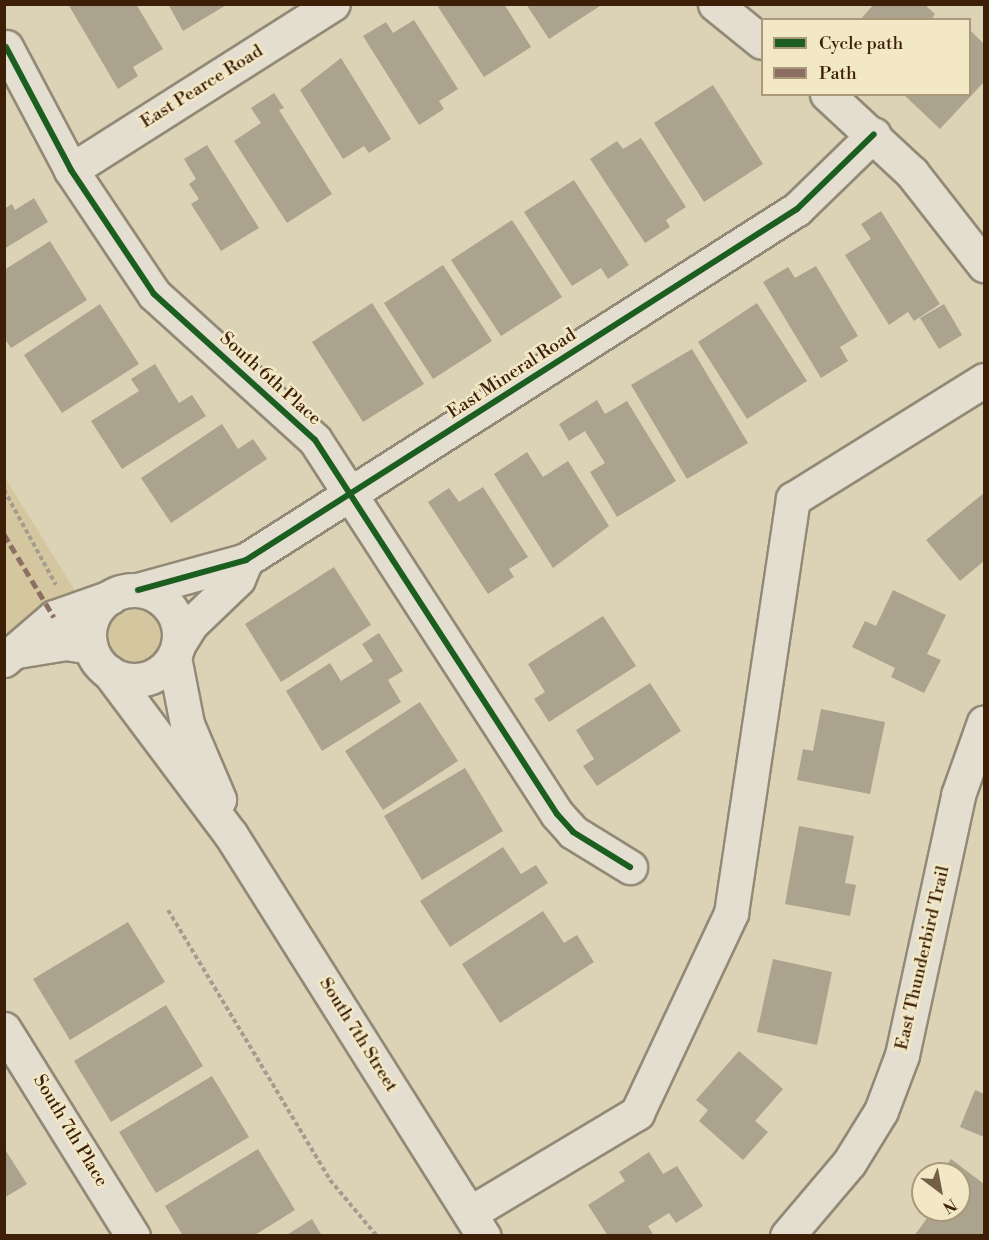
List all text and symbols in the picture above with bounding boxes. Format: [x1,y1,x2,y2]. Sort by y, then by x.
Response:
legend [761,18,971,96]
text: Cycle path [819,32,903,55]
street label: East Pearce Road [137,41,267,133]
text: Path [819,62,857,85]
street label: East Mineral Road [444,324,580,424]
street label: South 6th Place [215,328,325,430]
street label: East Thunderbird Trail [891,864,955,1052]
street label: South 7th Street [314,974,402,1096]
street label: South 7th Place [28,1071,112,1191]
north arrow [911,1162,971,1222]
text: N [939,1194,960,1217]

